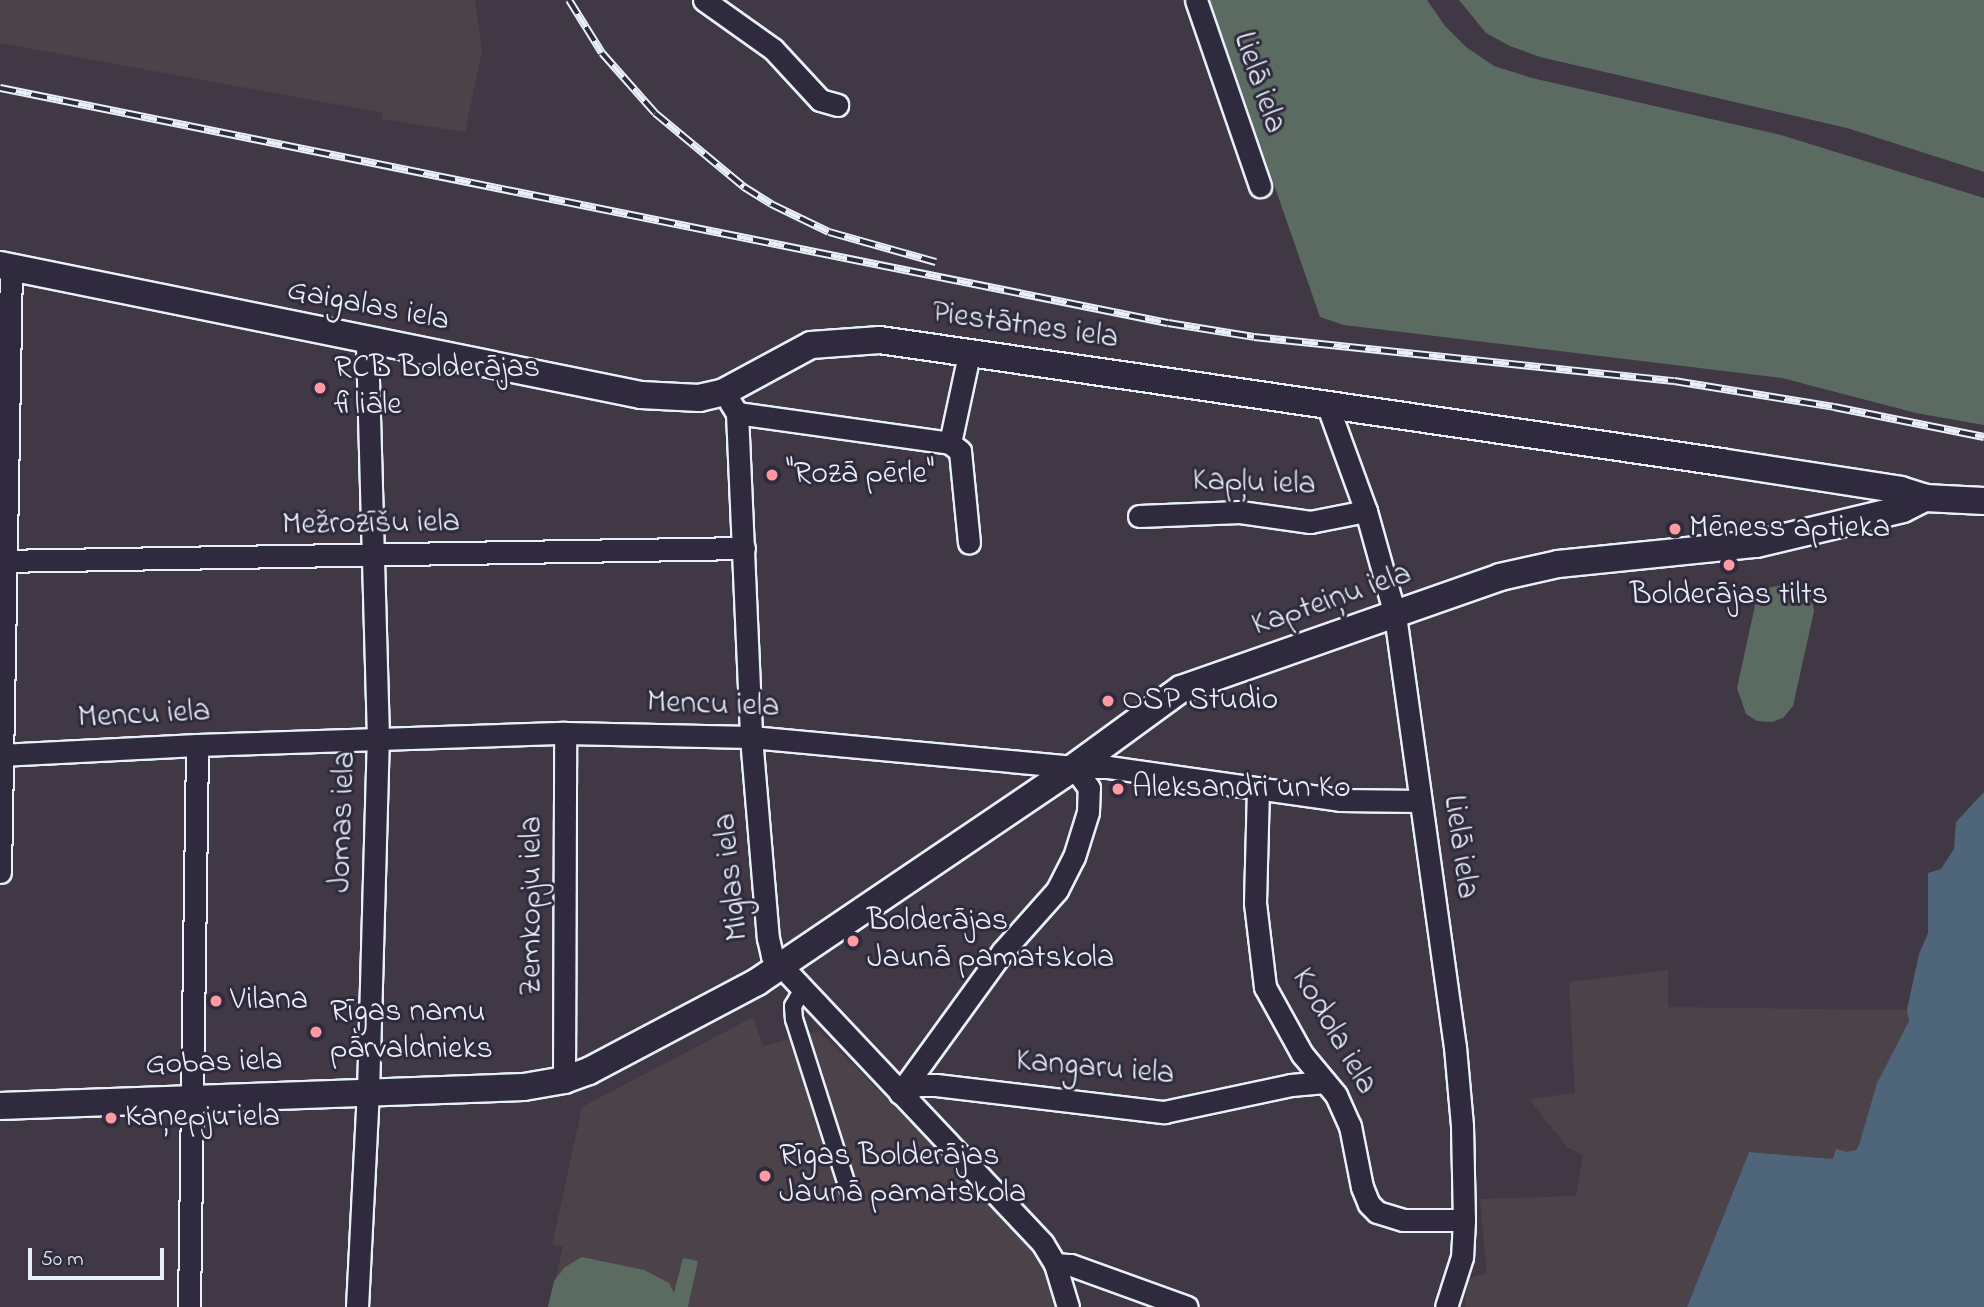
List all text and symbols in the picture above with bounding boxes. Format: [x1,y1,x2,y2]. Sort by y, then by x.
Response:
street label: Lielā iela [1223,27,1293,139]
street label: Gaigalas iela [284,272,452,342]
street label: Piestātnes iela [929,295,1121,359]
place label: RCB Bolderājas filiāle [334,351,540,426]
marker: RCB Bolderājas filiāle [312,380,328,396]
place label: "Rozā pērle" [786,456,934,494]
street label: Kapļu iela [1192,463,1316,505]
marker: "Rozā pērle" [764,467,780,483]
street label: Mežrozīšu iela [282,504,460,546]
place label: Mēness aptieka [1689,510,1890,548]
marker: Mēness aptieka [1667,521,1683,537]
street label: Kapteiņu iela [1247,556,1417,646]
marker: Bolderājas tilts [1721,557,1737,573]
place label: Bolderājas tilts [1630,577,1828,615]
place label: OSP Studio [1122,682,1278,720]
street label: Mencu iela [646,684,780,728]
street label: Mencu iela [77,693,211,739]
marker: OSP Studio [1100,693,1116,709]
street label: Jomas iela [322,751,366,893]
place label: Aleksandri un Ko [1132,770,1351,808]
marker: Aleksandri un Ko [1110,781,1126,797]
street label: Lielā iela [1433,793,1485,901]
street label: Miglas iela [707,811,759,943]
street label: Zemkopju iela [514,816,552,996]
place label: Bolderājas Jaunā pamatskola [867,904,1114,979]
marker: Bolderājas Jaunā pamatskola [845,933,861,949]
street label: Kodola iela [1282,962,1384,1102]
place label: Vilana [230,982,308,1020]
marker: Vilana [208,993,224,1009]
place label: Rīgas namu pārvaldnieks [330,995,493,1070]
marker: Rīgas namu pārvaldnieks [308,1024,324,1040]
street label: Gobas iela [145,1042,283,1086]
street label: Kangaru iela [1014,1043,1176,1095]
place label: Kaņepju iela [125,1099,280,1137]
marker: Kaņepju iela [103,1110,119,1126]
place label: Rīgas Bolderājas Jaunā pamatskola [779,1139,1026,1214]
marker: Rīgas Bolderājas Jaunā pamatskola [757,1168,773,1184]
scale bar [32,1234,168,1278]
text: 50 m [41,1245,84,1275]

